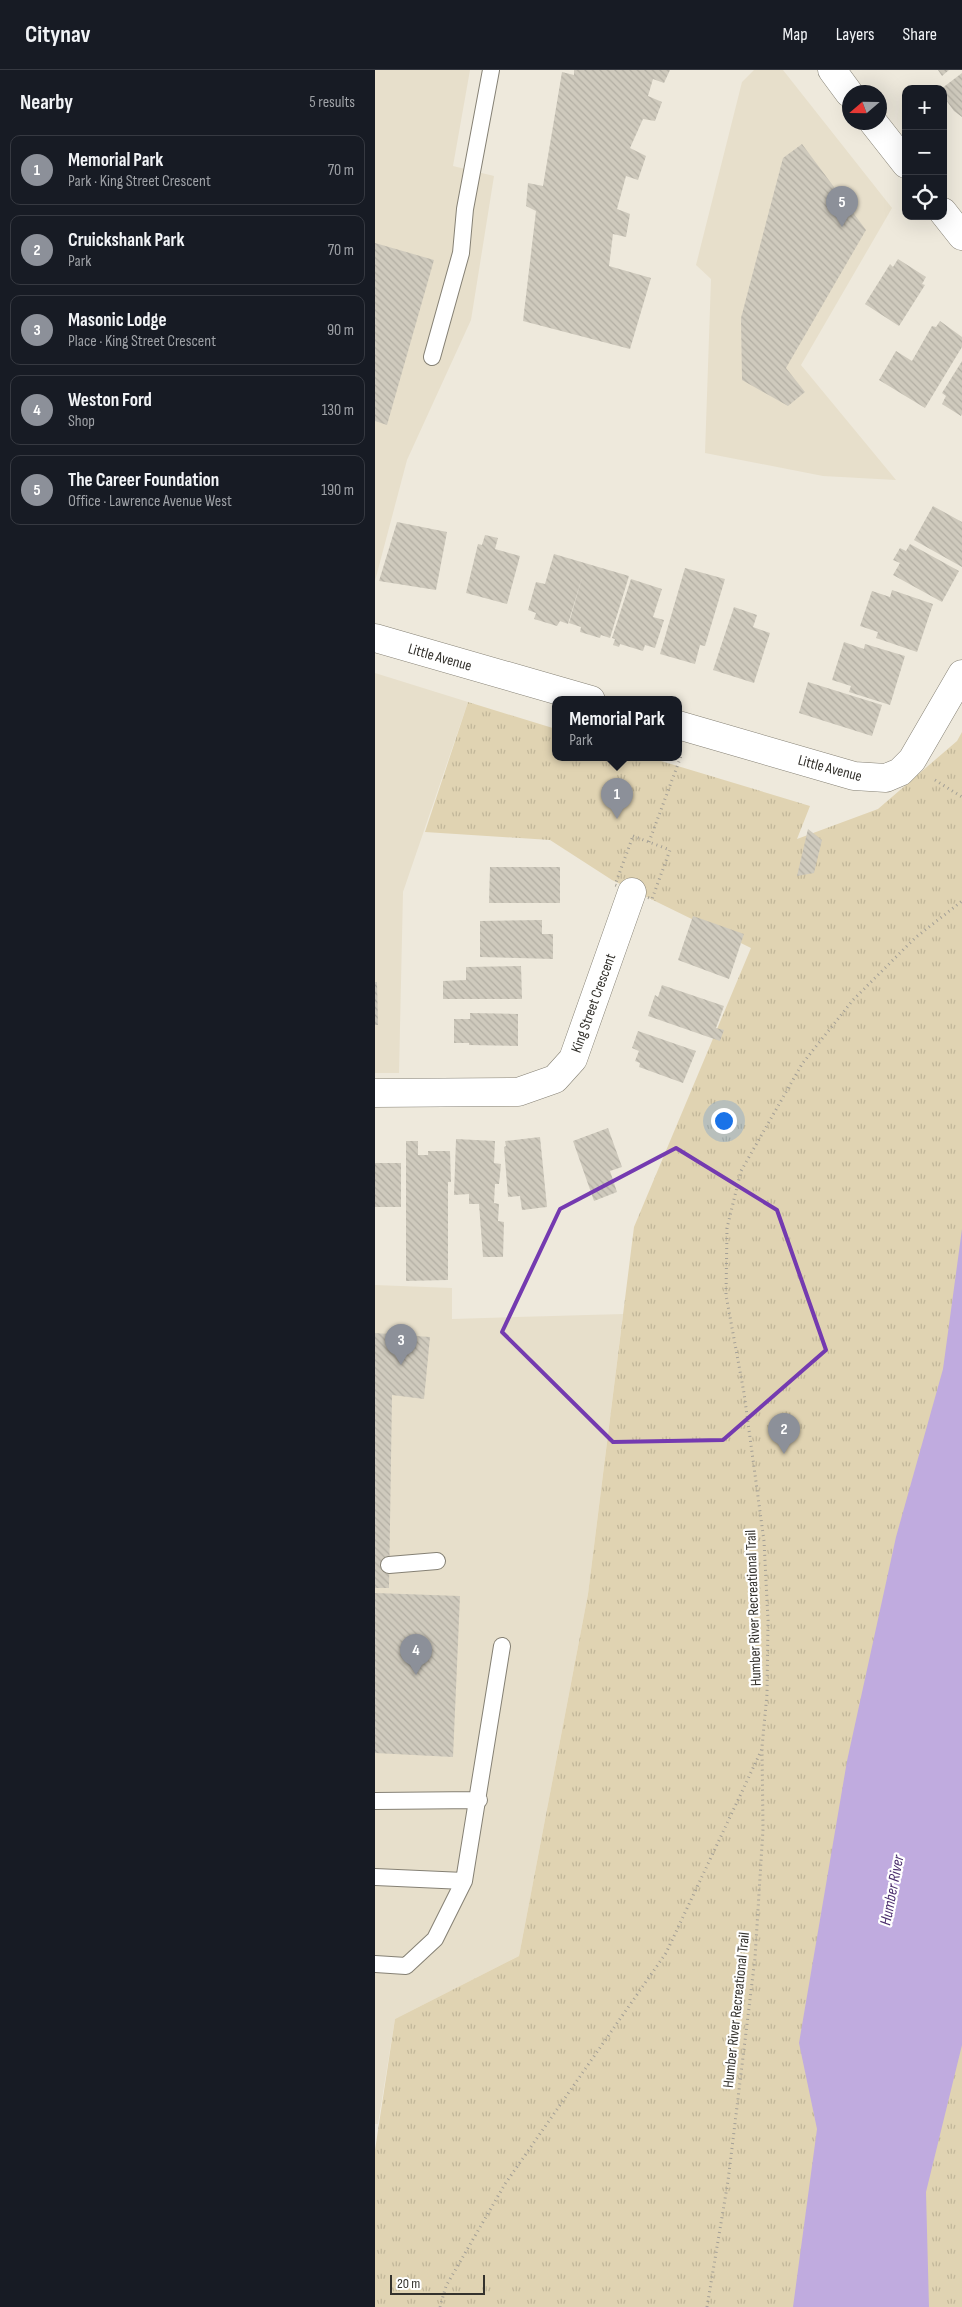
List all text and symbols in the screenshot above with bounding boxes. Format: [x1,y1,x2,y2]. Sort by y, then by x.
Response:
text: Citynav [25,20,91,49]
text: Map [783,24,808,45]
text: Layers [836,24,875,45]
text: Share [903,24,937,45]
north arrow [842,85,887,130]
map controls [902,85,947,220]
button: + [902,85,947,130]
text: Nearby [20,90,73,115]
text: 5 results [309,93,355,112]
button: − [902,130,947,175]
text: Memorial Park [68,149,163,172]
text: 1 [34,161,40,180]
text: 70 m [328,161,354,180]
text: Park · King Street Crescent [68,172,211,191]
button: locate [902,175,947,220]
pin: 5 [826,186,858,227]
text: Cruickshank Park [68,229,184,252]
text: 2 [33,241,41,260]
text: 70 m [328,241,354,260]
text: Park [68,252,91,271]
text: Masonic Lodge [68,309,167,332]
text: 3 [33,321,41,340]
text: 90 m [327,321,354,340]
text: Place · King Street Crescent [68,332,216,351]
text: Weston Ford [68,389,152,412]
text: 4 [33,401,41,420]
text: 130 m [322,401,354,420]
text: Shop [68,412,95,431]
text: The Career Foundation [68,469,219,492]
text: 5 [33,481,41,500]
text: 190 m [321,481,354,500]
text: Office · Lawrence Avenue West [68,492,232,511]
street label: Little Avenue [406,639,474,676]
popup [552,696,682,761]
text: Memorial Park [569,708,665,731]
text: Park [569,731,593,750]
street label: Little Avenue [796,751,864,786]
pin: 1 [601,778,633,819]
street label: King Street Crescent [567,951,620,1055]
your location [711,1108,737,1134]
pin: 3 [385,1324,417,1365]
pin: 2 [768,1413,800,1454]
street label: Humber River Recreational Trail [741,1529,766,1687]
pin: 4 [400,1634,432,1675]
water label: Humber River [876,1853,909,1927]
street label: Humber River Recreational Trail [719,1931,754,2089]
scale bar [390,2272,485,2295]
text: 20 m [397,2275,420,2292]

